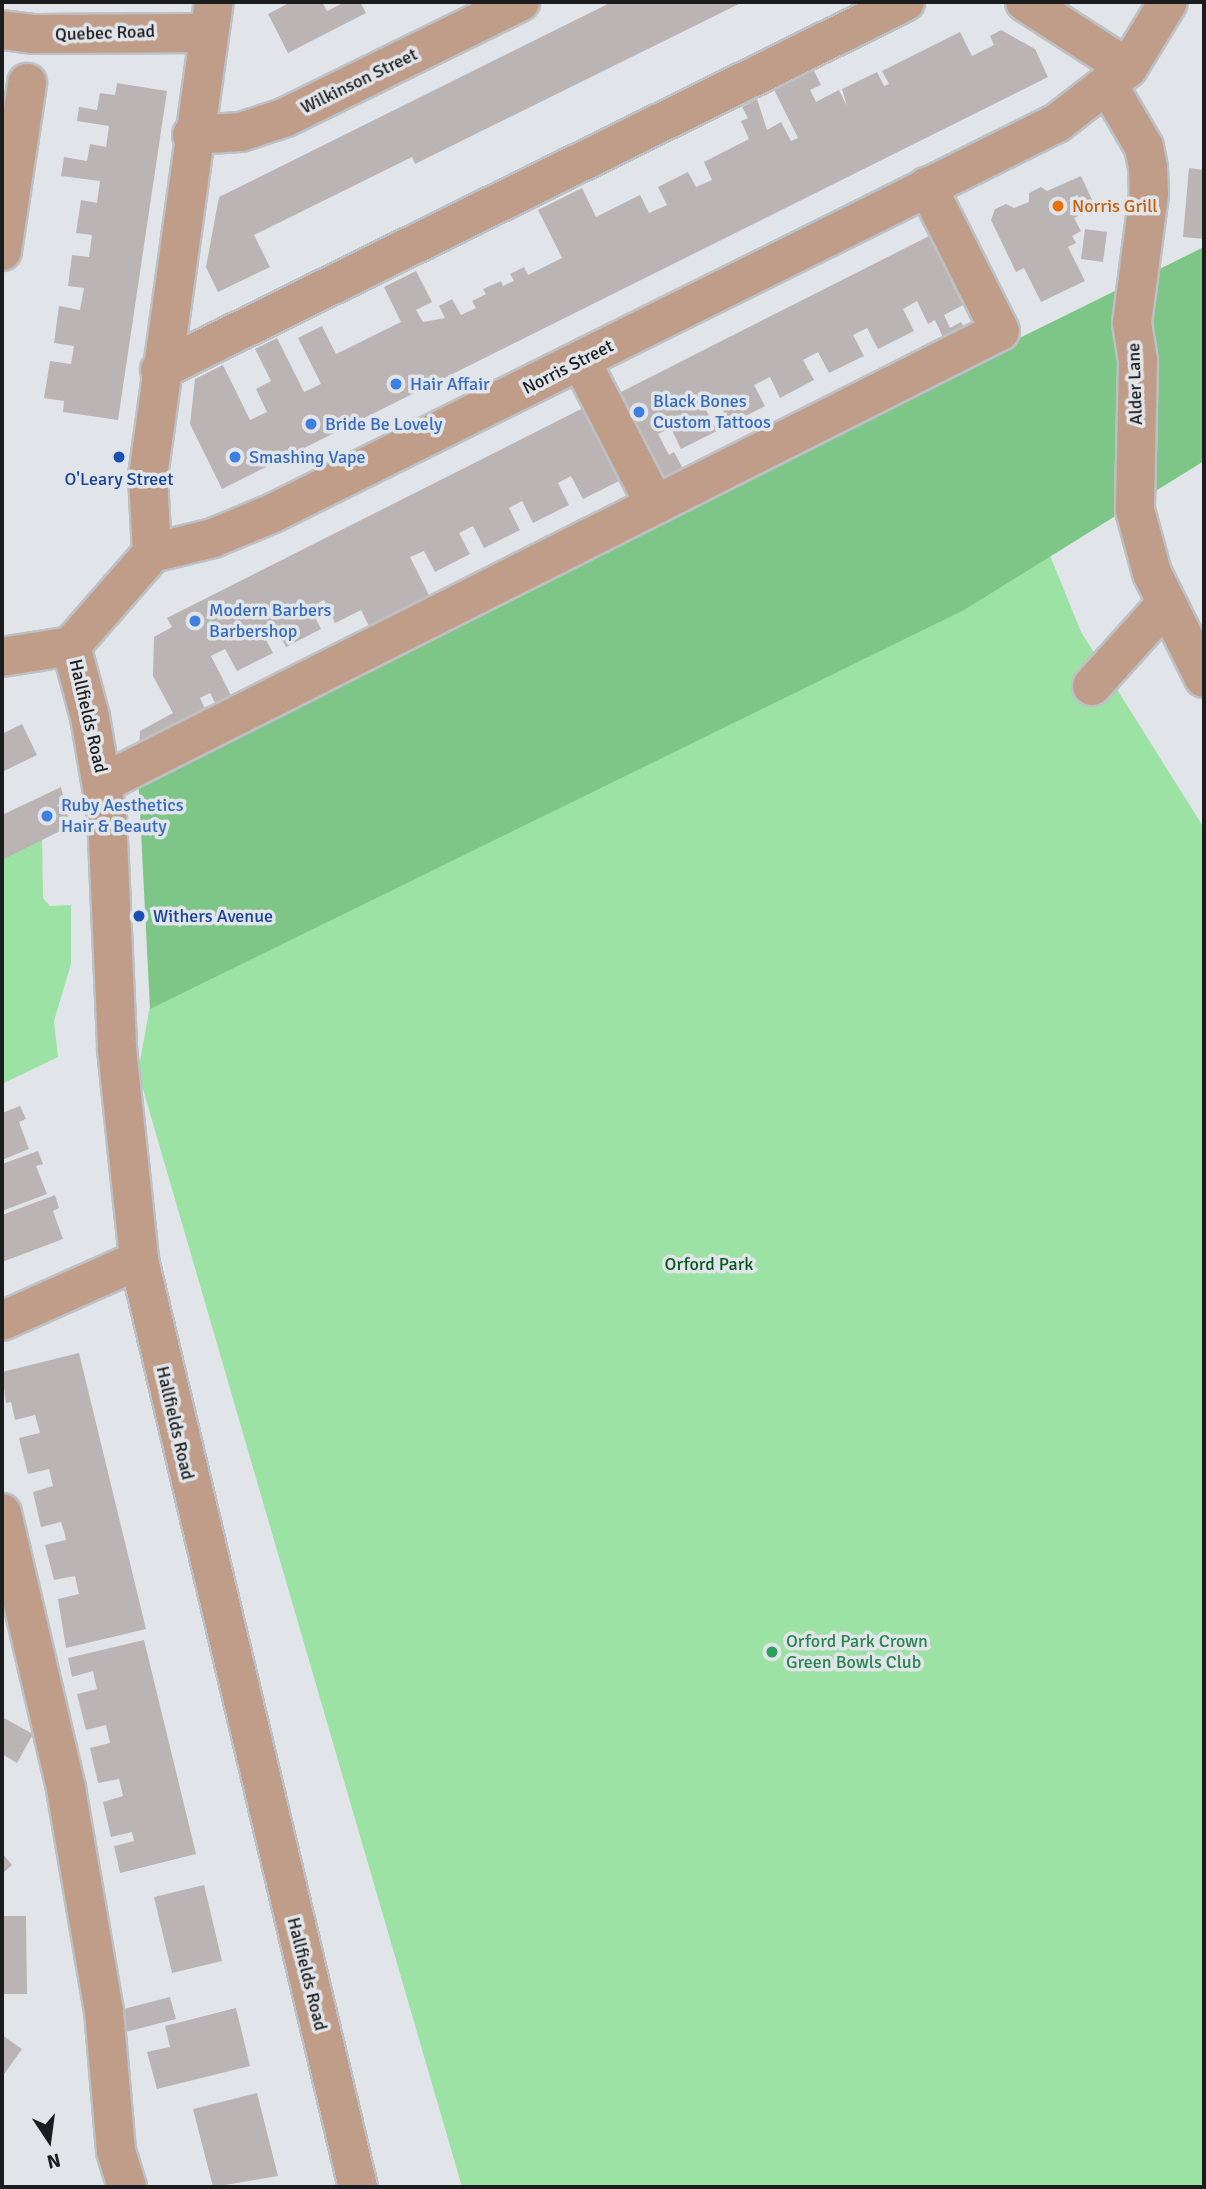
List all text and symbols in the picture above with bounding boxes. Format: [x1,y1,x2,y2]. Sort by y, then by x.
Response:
street label: Quebec Road [55,20,155,46]
street label: Wilkinson Street [297,43,421,119]
place label: Norris Grill [1072,195,1158,217]
marker: Norris Grill [1050,198,1066,214]
street label: Norris Street [519,335,617,399]
street label: Alder Lane [1123,342,1147,426]
place label: Hair Affair [410,373,490,395]
marker: Hair Affair [388,376,404,392]
place label: Black Bones Custom Tattoos [653,391,771,434]
marker: Black Bones Custom Tattoos [631,404,647,420]
place label: Bride Be Lovely [325,413,442,435]
marker: Bride Be Lovely [303,416,319,432]
place label: Smashing Vape [249,446,366,468]
marker: O'Leary Street [111,449,127,465]
marker: Smashing Vape [227,449,243,465]
place label: O'Leary Street [65,468,173,490]
place label: Modern Barbers Barbershop [209,600,331,642]
marker: Modern Barbers Barbershop [187,613,203,629]
street label: Hallfields Road [64,657,112,775]
place label: Ruby Aesthetics Hair & Beauty [61,795,184,838]
marker: Ruby Aesthetics Hair & Beauty [39,808,55,824]
place label: Withers Avenue [153,905,273,927]
marker: Withers Avenue [131,908,147,924]
park label: Orford Park [665,1253,753,1275]
street label: Hallfields Road [151,1364,199,1482]
place label: Orford Park Crown Green Bowls Club [786,1631,928,1674]
marker: Orford Park Crown Green Bowls Club [764,1644,780,1660]
street label: Hallfields Road [282,1915,332,2033]
north arrow [14,2105,84,2175]
text: N [45,2147,63,2174]

